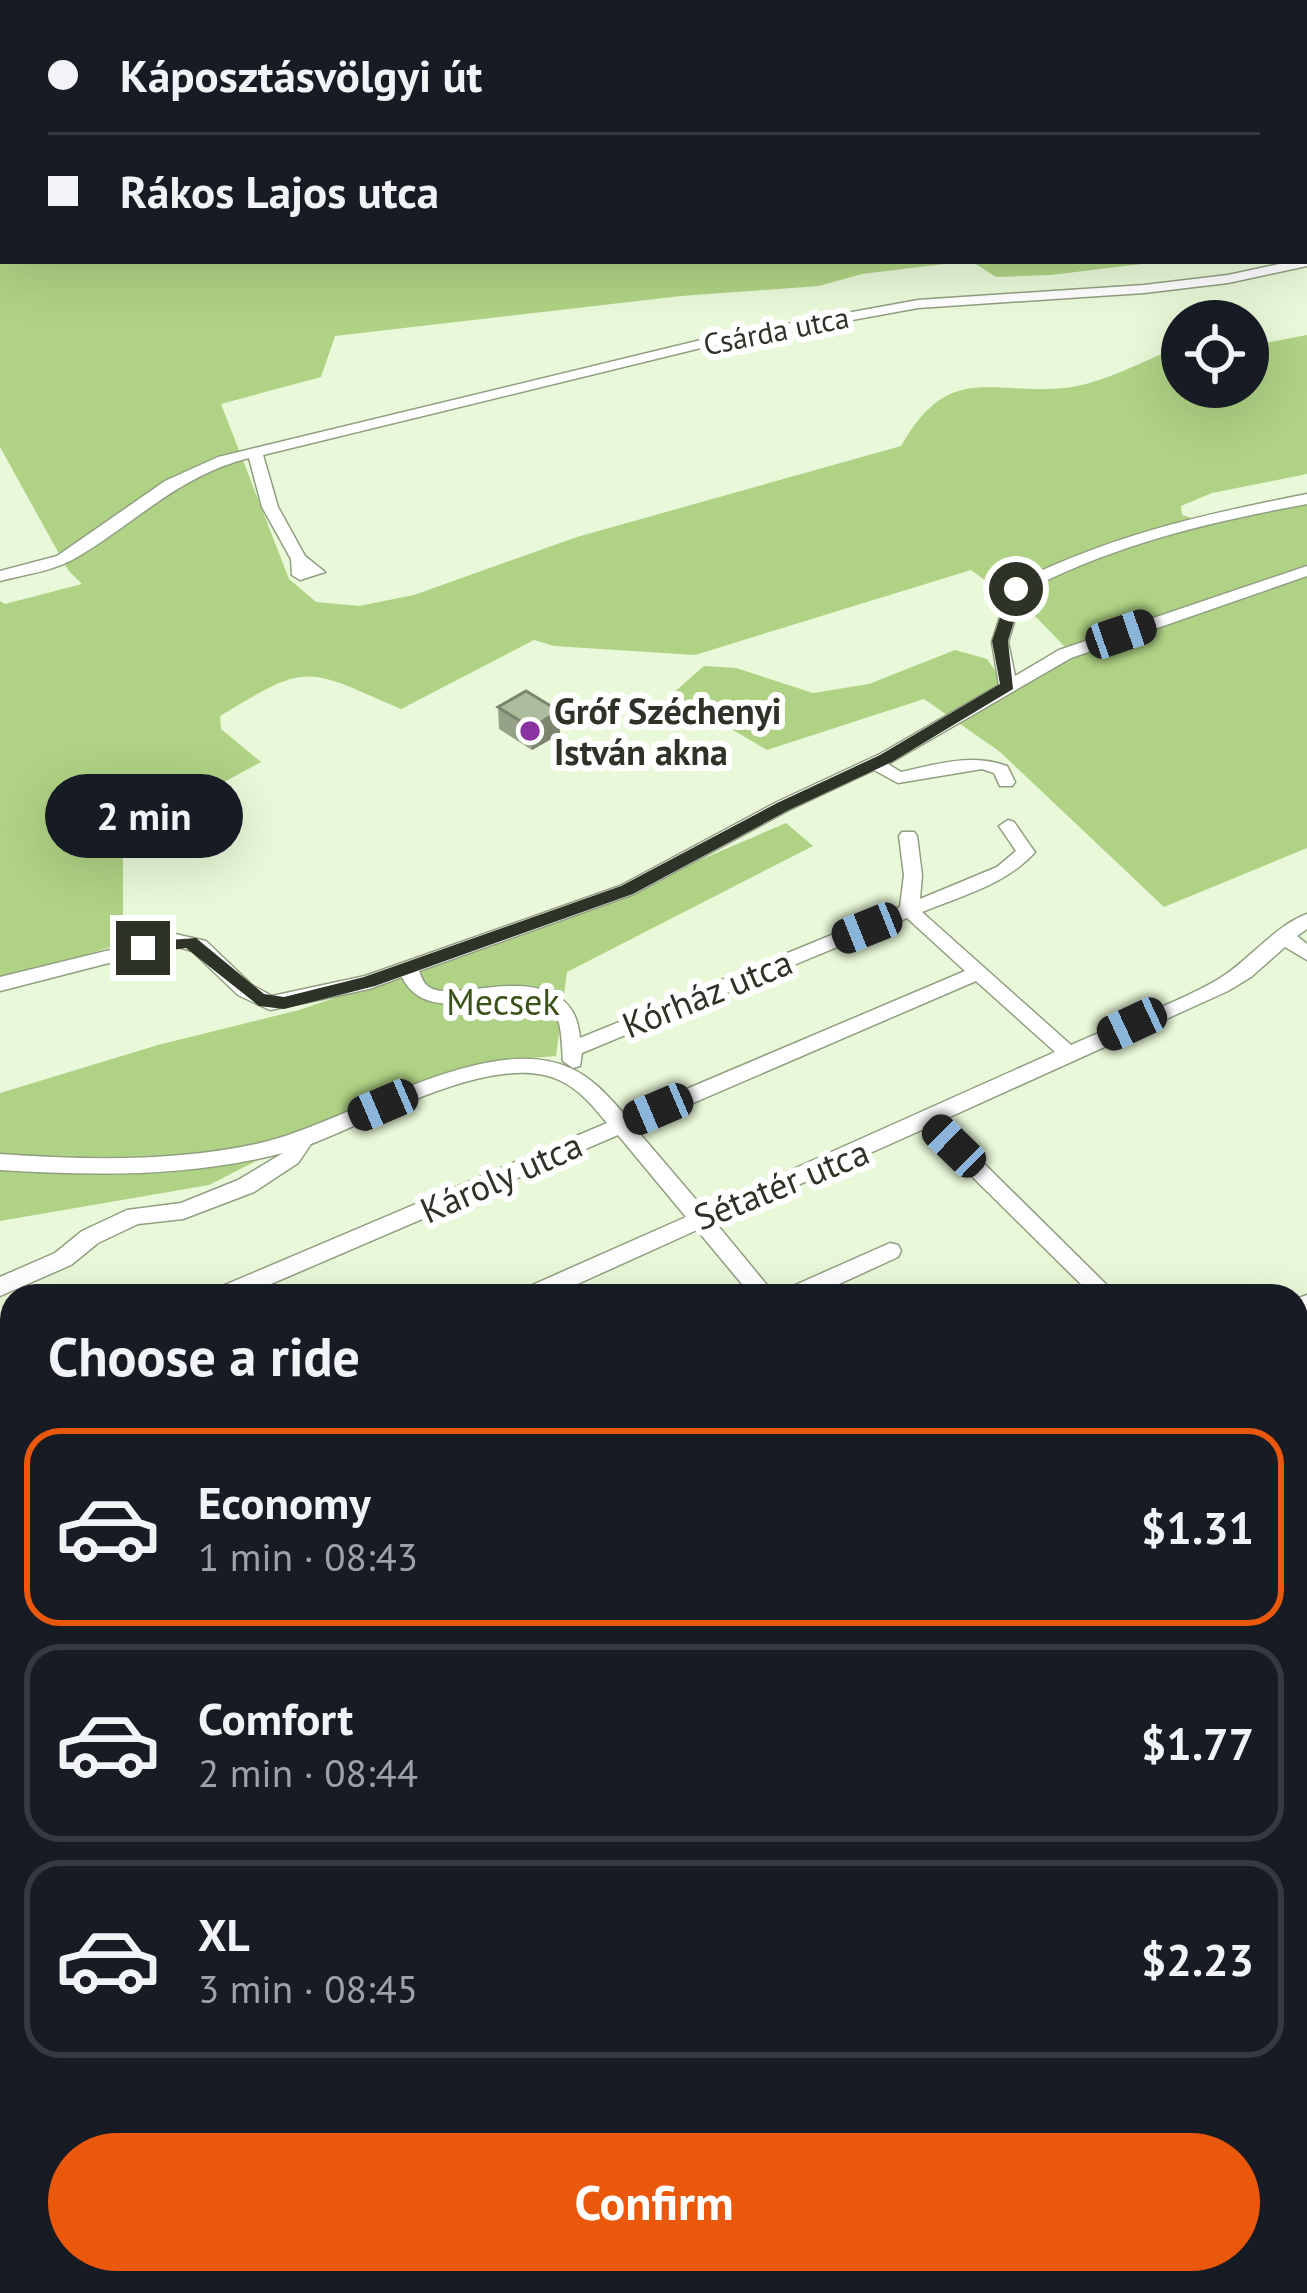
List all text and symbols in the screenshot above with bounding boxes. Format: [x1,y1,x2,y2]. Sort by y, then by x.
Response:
text: Káposztásvölgyi út [120,46,482,104]
text: Rákos Lajos utca [120,162,439,220]
street label: Csárda utca [700,297,852,363]
map controls [1161,300,1269,408]
button: locate [1161,300,1269,408]
route start [989,562,1043,616]
car [1081,605,1161,663]
place label: Gróf Széchenyi István akna [554,687,782,775]
marker: Gróf Széchenyi István akna [517,718,543,744]
callout: 2 min [44,774,242,858]
text: 2 min [96,790,192,841]
car [827,898,907,958]
route end [116,921,170,975]
street label: Kórház utca [615,938,799,1048]
park label: Mecsek [446,978,560,1025]
car [1092,992,1172,1056]
car [343,1074,423,1136]
car [618,1078,698,1140]
car [916,1108,992,1184]
street label: Károly utca [413,1120,589,1234]
street label: Sétatér utca [687,1128,875,1240]
text: Choose a ride [48,1321,360,1391]
icon: car [54,1473,162,1581]
text: Economy [198,1473,371,1531]
text: $1.31 [1141,1498,1254,1556]
text: 1 min · 08:43 [198,1531,418,1582]
icon: car [54,1689,162,1797]
text: Comfort [198,1689,353,1747]
text: $1.77 [1141,1714,1254,1772]
text: 2 min · 08:44 [198,1747,418,1798]
icon: car [54,1905,162,2013]
text: XL [198,1905,250,1963]
text: $2.23 [1141,1930,1254,1988]
text: 3 min · 08:45 [198,1963,418,2014]
button: Confirm [48,2133,1260,2271]

